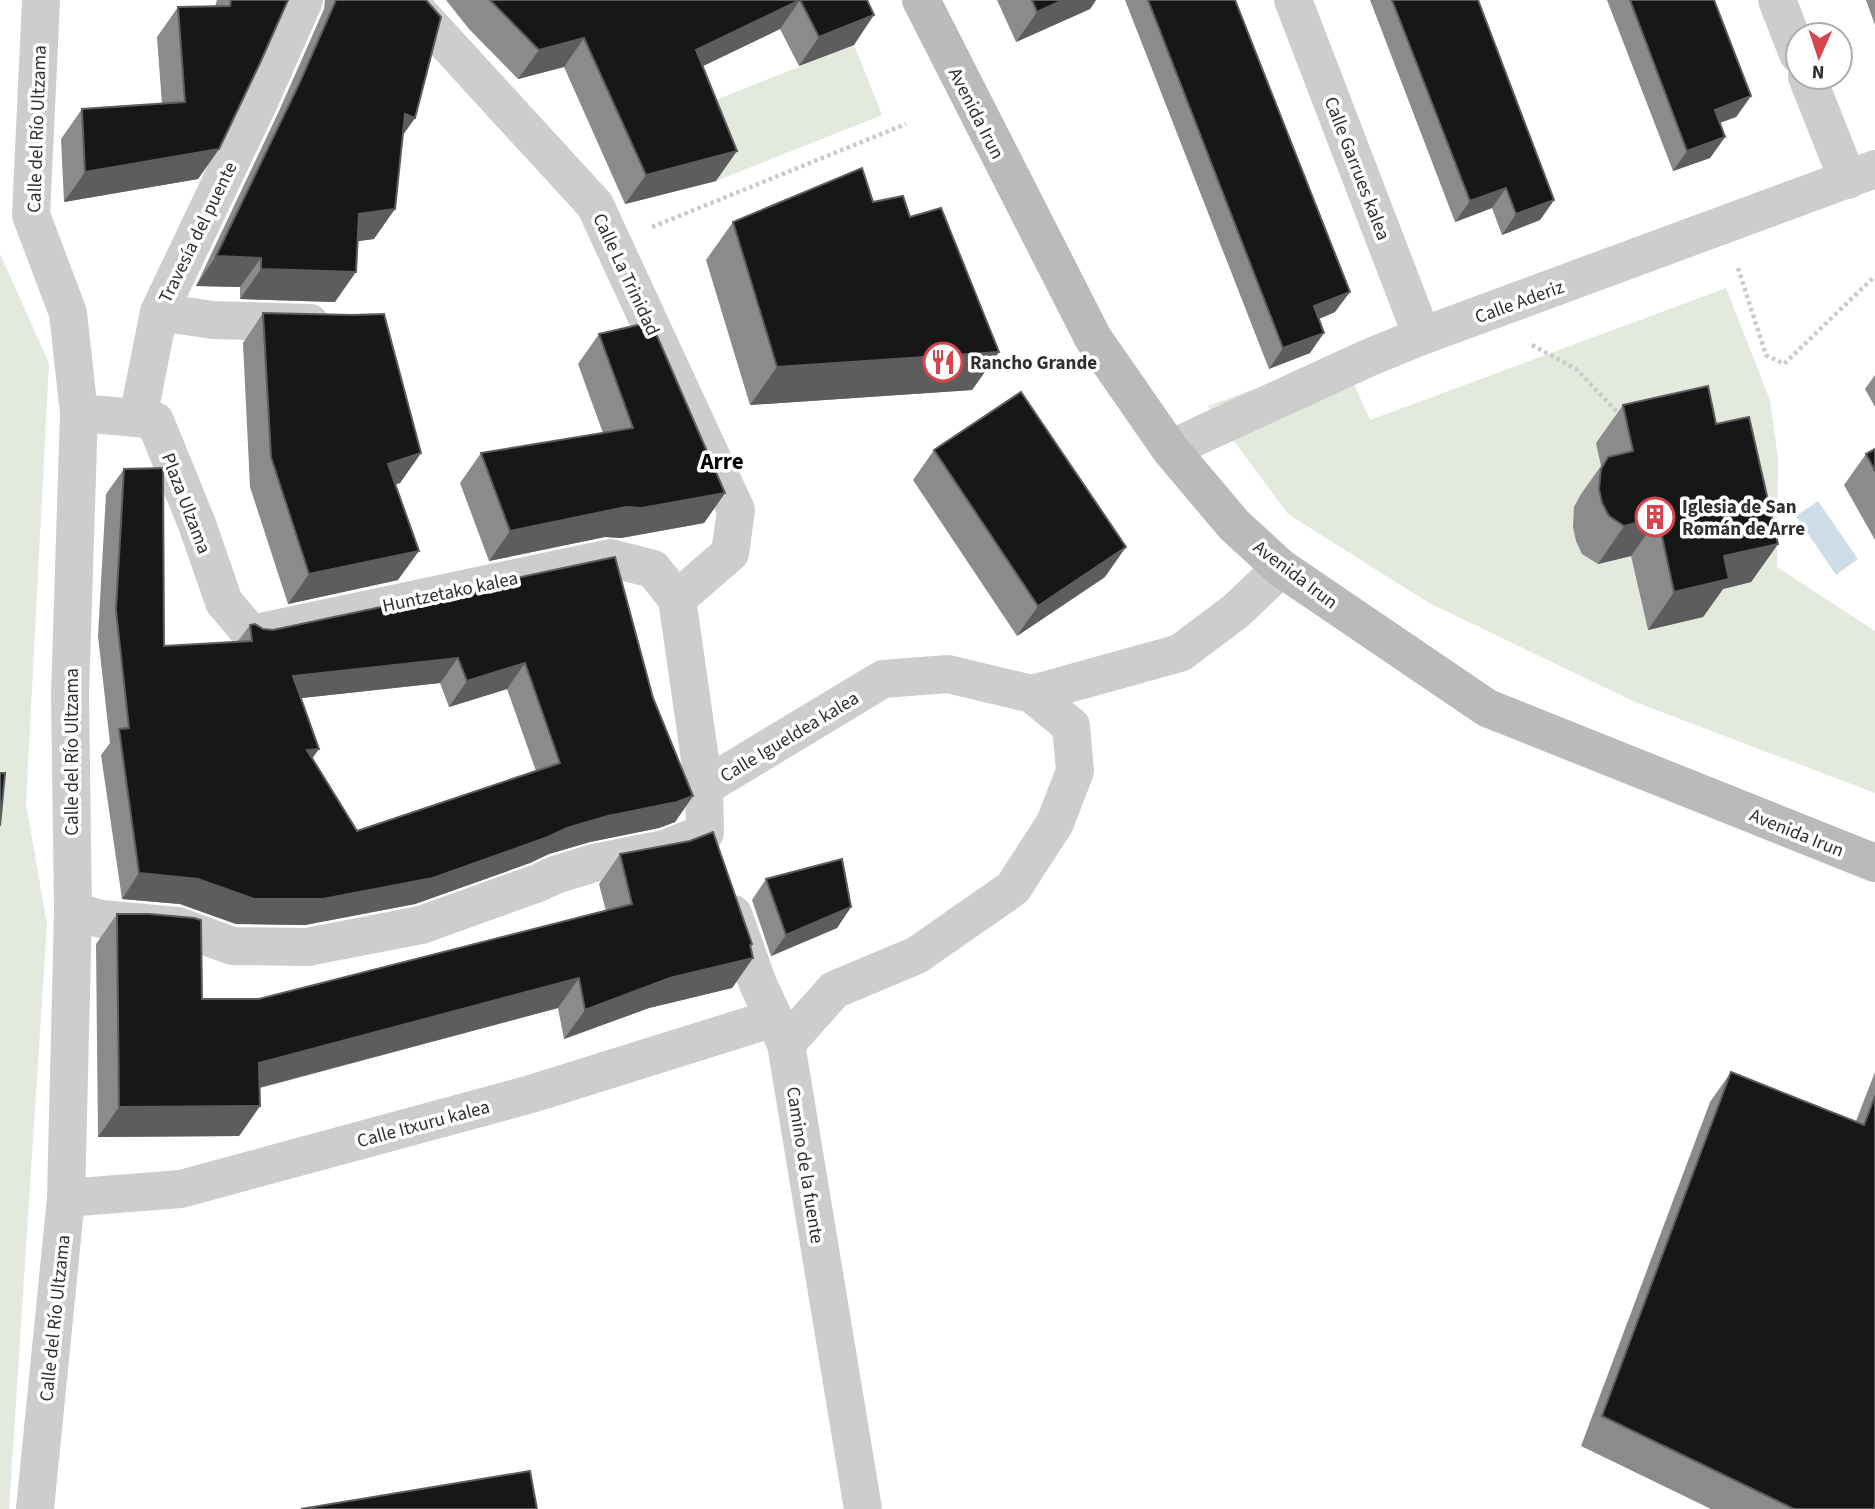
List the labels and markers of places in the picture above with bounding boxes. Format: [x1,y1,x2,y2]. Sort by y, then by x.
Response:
restaurant icon: Rancho Grande [922,341,964,383]
place label: Rancho Grande [970,350,1097,377]
place label: Iglesia de San Román de Arre [1682,494,1805,543]
building icon: Iglesia de San Román de Arre [1634,496,1676,538]

